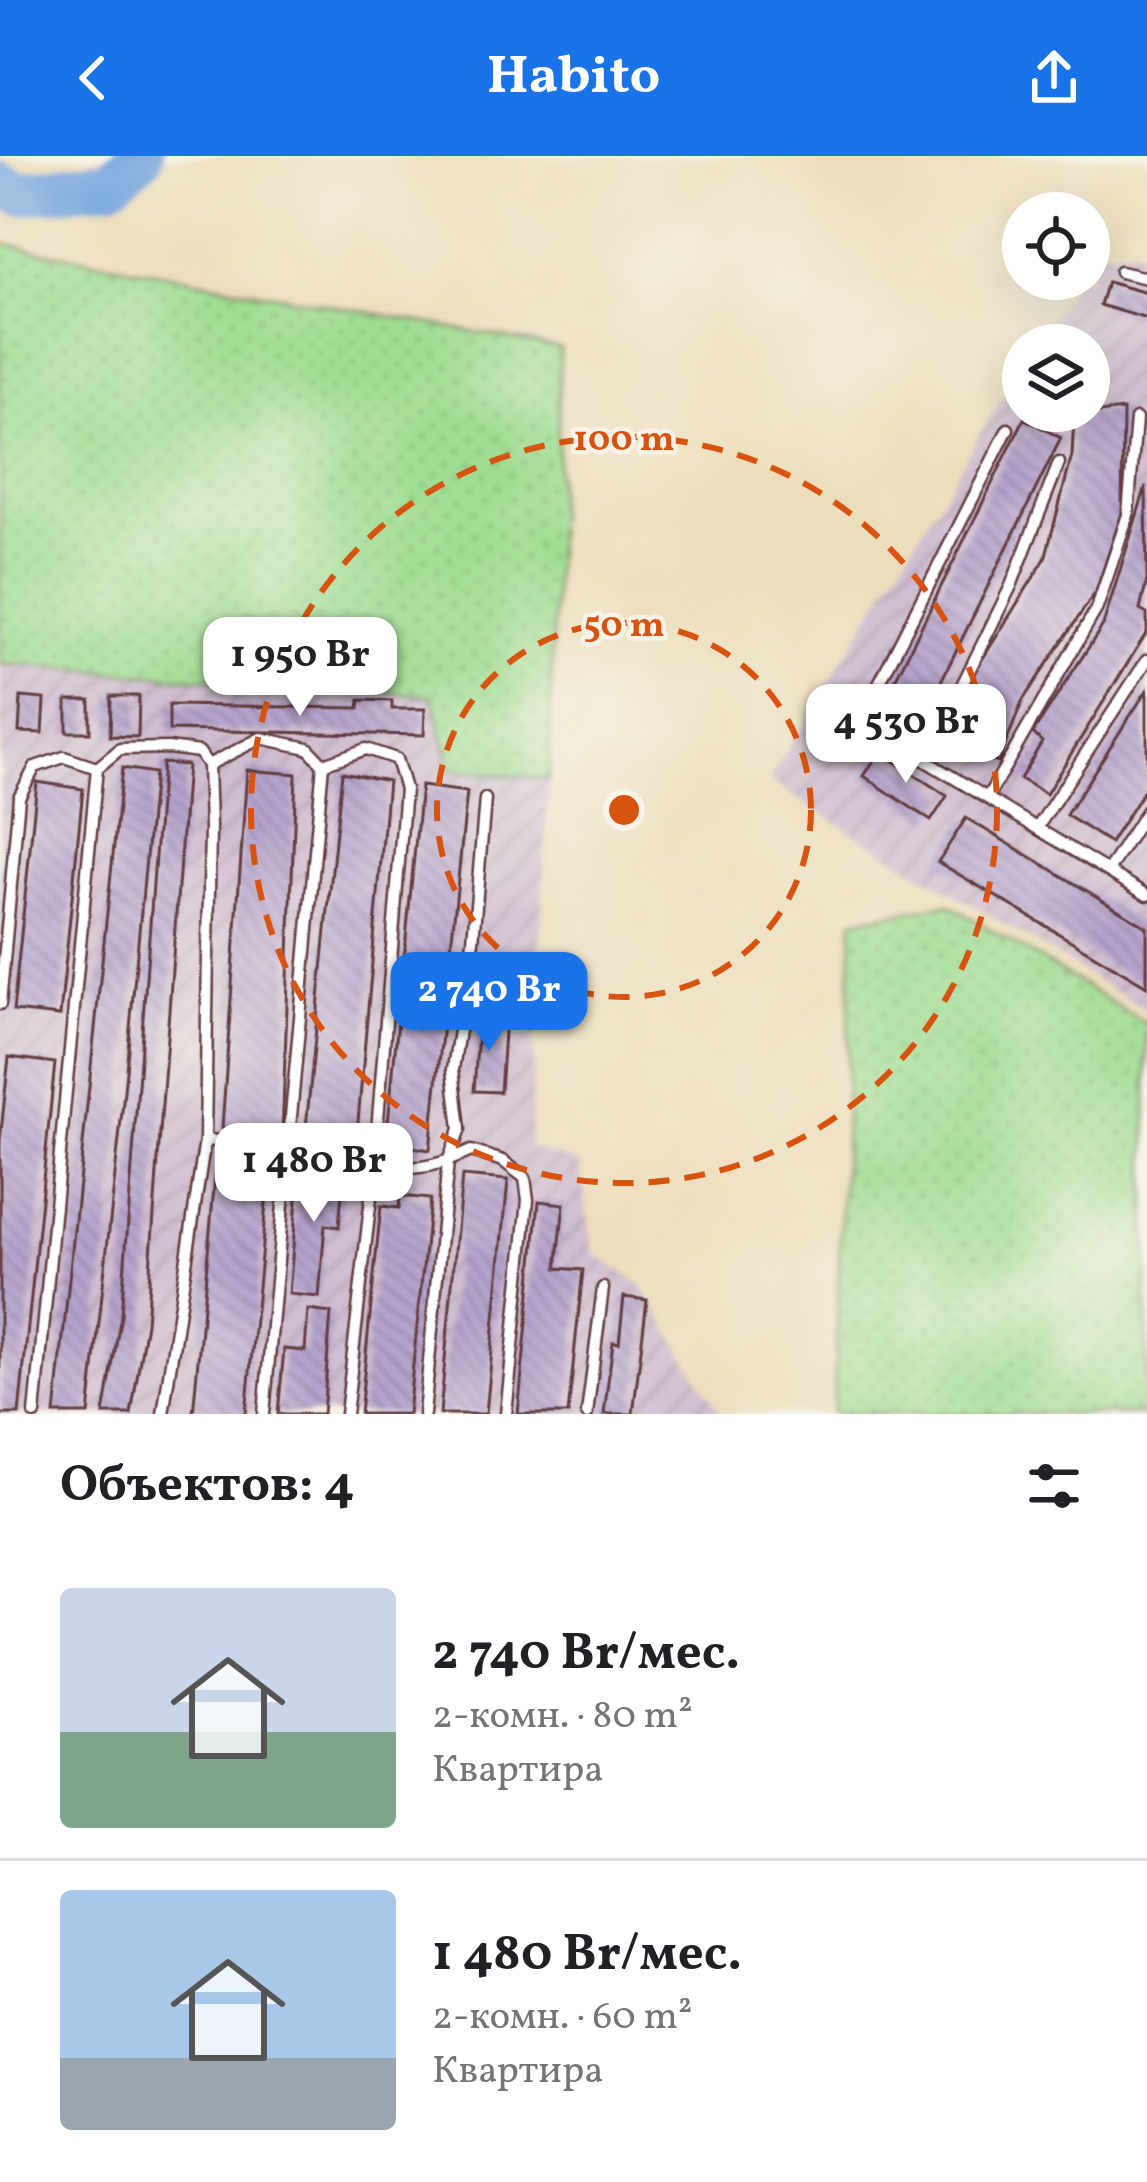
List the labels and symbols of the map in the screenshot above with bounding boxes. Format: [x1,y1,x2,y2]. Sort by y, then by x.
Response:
text: 100 m [573,416,675,466]
text: 50 m [583,602,665,652]
pin: 1 950 Br [176,617,424,719]
pin: 4 530 Br [782,684,1030,786]
centre of rings [603,789,645,831]
pin: 2 740 Br [365,952,613,1054]
pin: 1 480 Br [190,1123,438,1225]

